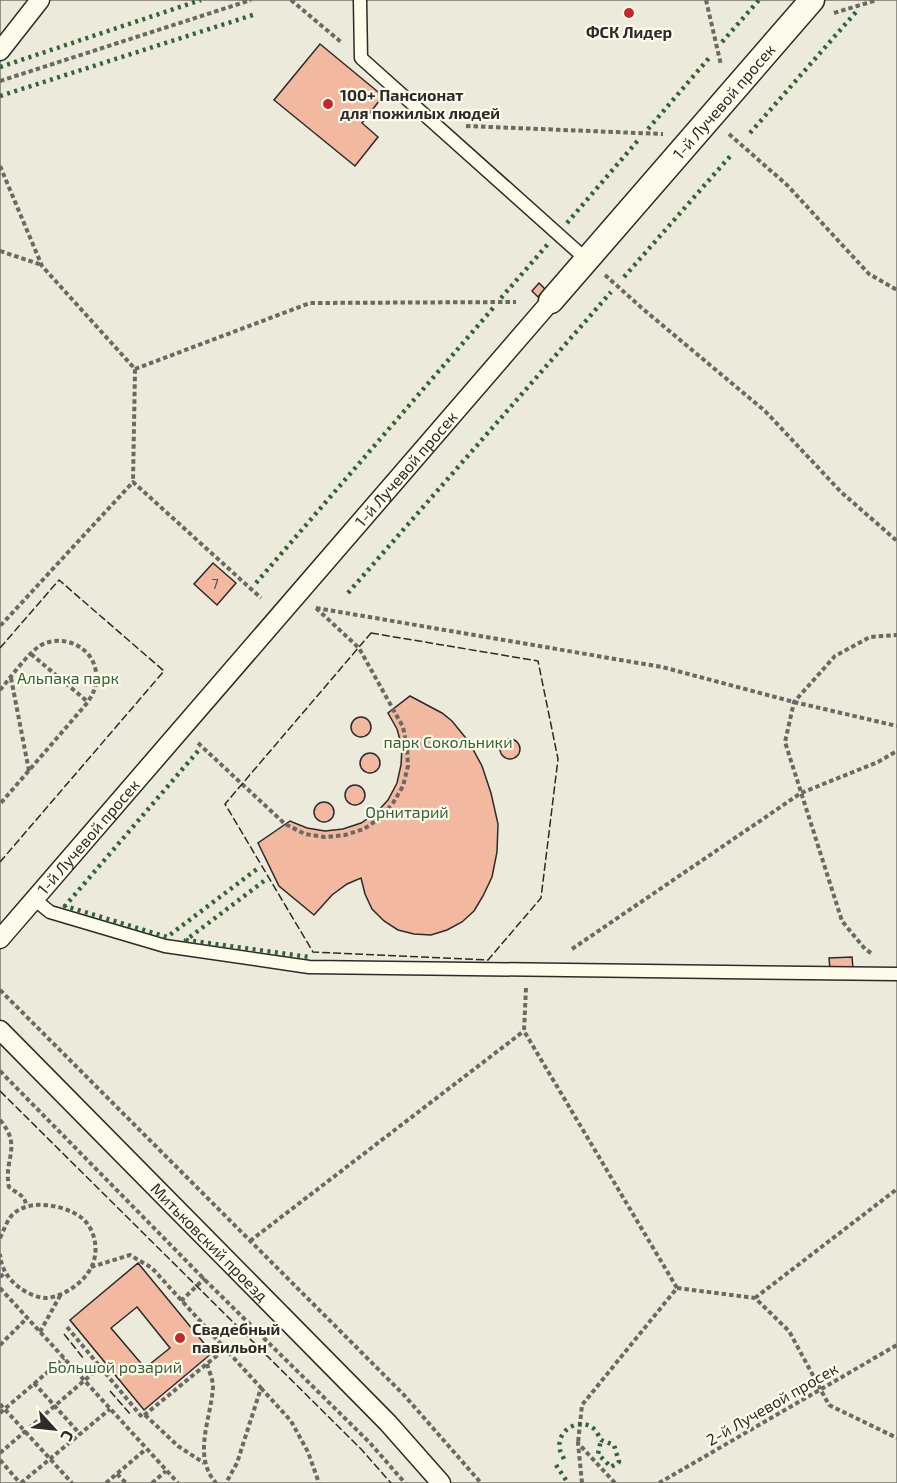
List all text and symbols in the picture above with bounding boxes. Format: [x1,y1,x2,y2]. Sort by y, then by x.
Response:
marker: ФСК Лидер [622,6,636,20]
place label: ФСК Лидер [586,22,672,41]
street label: 1-й Лучевой просек [668,39,779,163]
place label: 100+ Пансионат для пожилых людей [340,85,500,122]
marker: 100+ Пансионат для пожилых людей [321,97,335,111]
street label: 1-й Лучевой просек [351,407,461,530]
house number: 7 [211,575,219,592]
park label: Альпака парк [17,668,119,687]
park label: парк Сокольники [383,732,513,751]
street label: 1-й Лучевой просек [33,775,143,898]
park label: Орнитарий [365,802,449,821]
street label: Митьковский проезд [147,1179,272,1305]
place label: Свадебный павильон [192,1319,280,1356]
marker: Свадебный павильон [173,1331,187,1345]
park label: Большой розарий [48,1357,182,1376]
street label: 2-й Лучевой просек [703,1358,842,1450]
north arrow [24,1399,84,1459]
text: С [57,1428,78,1445]

